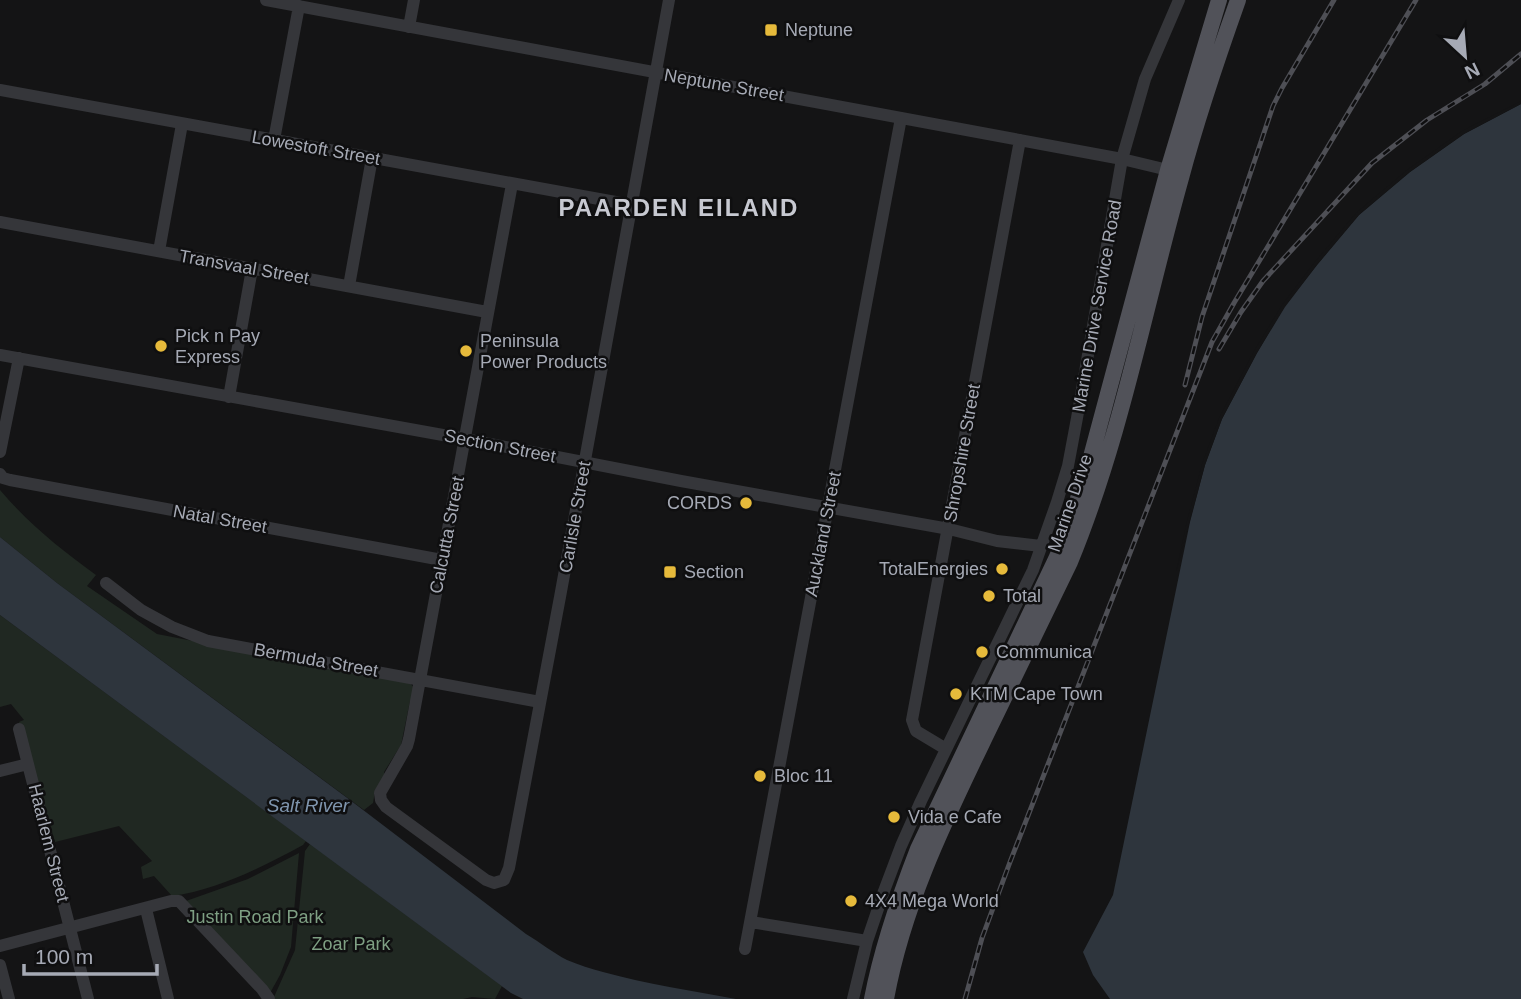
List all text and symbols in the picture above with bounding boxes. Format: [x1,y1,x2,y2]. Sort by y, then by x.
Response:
place label: Neptune [785,20,853,40]
north arrow [1430,21,1500,91]
marker: Neptune [763,22,779,38]
text: N [1461,58,1483,83]
street label: Neptune Street [663,65,785,105]
street label: Lowestoft Street [250,127,382,169]
district label: PAARDEN EILAND [559,194,799,221]
street label: Marine Drive Service Road [1068,198,1126,414]
street label: Transvaal Street [178,246,310,288]
place label: Pick n Pay Express [175,326,260,367]
place label: Peninsula Power Products [480,331,607,372]
marker: Pick n Pay Express [153,338,169,354]
marker: Peninsula Power Products [458,343,474,359]
street label: Shropshire Street [940,382,984,524]
street label: Section Street [443,425,557,467]
street label: Marine Drive [1044,452,1096,554]
street label: Carlisle Street [555,460,595,574]
street label: Auckland Street [801,470,845,598]
street label: Calcutta Street [426,475,468,595]
place label: CORDS [667,493,732,513]
marker: CORDS [738,495,754,511]
street label: Natal Street [171,501,269,537]
place label: TotalEnergies [879,559,988,579]
marker: TotalEnergies [994,561,1010,577]
place label: Section [684,562,744,582]
marker: Section [662,564,678,580]
place label: Total [1003,586,1041,606]
marker: Total [981,588,997,604]
street label: Bermuda Street [252,639,380,681]
place label: Communica [996,642,1093,662]
marker: Communica [974,644,990,660]
place label: KTM Cape Town [970,684,1103,704]
marker: KTM Cape Town [948,686,964,702]
place label: Bloc 11 [774,766,833,786]
marker: Bloc 11 [752,768,768,784]
street label: Haarlem Street [25,782,73,904]
water label: Salt River [267,795,350,816]
place label: Vida e Cafe [908,807,1002,827]
marker: Vida e Cafe [886,809,902,825]
place label: 4X4 Mega World [865,891,999,911]
marker: 4X4 Mega World [843,893,859,909]
park label: Justin Road Park [186,907,325,927]
scale bar [24,932,158,976]
park label: Zoar Park [311,934,392,954]
text: 100 m [35,945,93,968]

